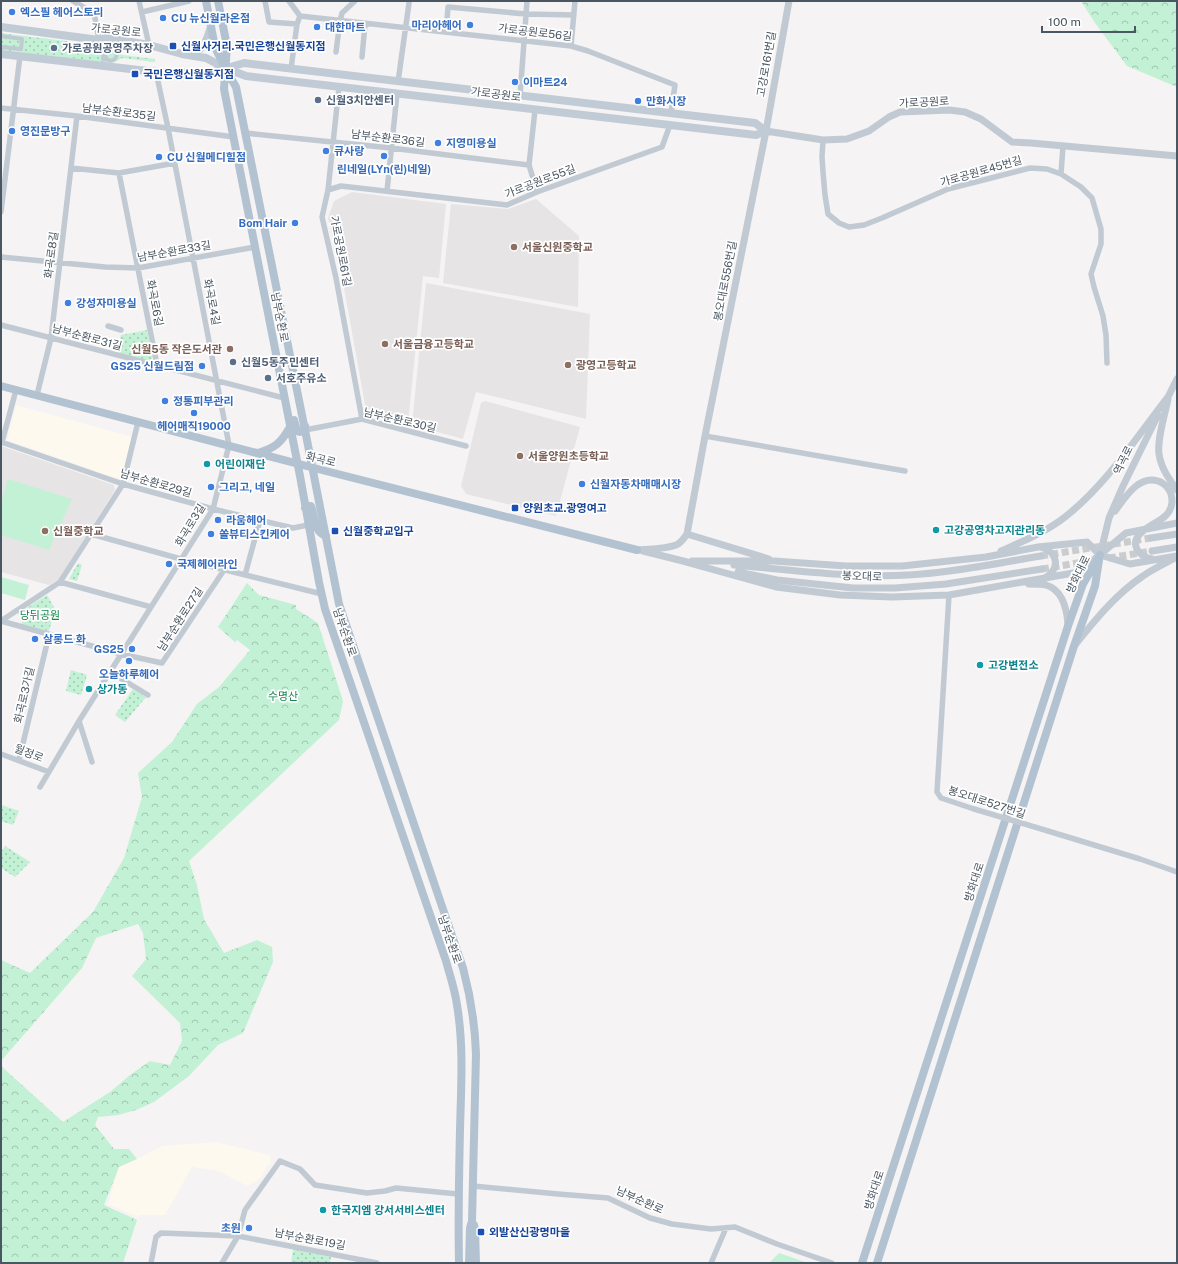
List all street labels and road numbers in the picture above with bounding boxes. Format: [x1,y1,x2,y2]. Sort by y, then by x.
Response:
street label: 가로공원로 [90,21,142,39]
street label: 가로공원로56길 [497,21,573,43]
street label: 고강로161번길 [754,30,778,98]
street label: 가로공원로 [470,85,522,103]
street label: 가로공원로 [898,95,950,109]
street label: 남부순환로35길 [81,101,157,123]
street label: 남부순환로36길 [350,128,426,148]
street label: 가로공원로45번길 [939,154,1023,188]
street label: 가로공원로55길 [503,162,577,200]
street label: 가로공원로61길 [328,214,354,288]
street label: 화곡로8길 [42,231,60,279]
street label: 남부순환로33길 [136,239,212,263]
street label: 봉오대로556번길 [711,240,739,322]
street label: 화곡로4길 [202,278,222,326]
street label: 화곡로6길 [145,279,165,327]
street label: 남부순환로 [269,291,291,343]
street label: 남부순환로31길 [51,322,123,352]
street label: 남부순환로30길 [362,406,438,434]
street label: 역곡로 [1111,444,1135,476]
street label: 화곡로 [305,450,337,468]
street label: 남부순환로29길 [119,467,193,499]
street label: 화곡로3길 [173,502,207,548]
street label: 방화대로 [1064,553,1092,595]
street label: 봉오대로 [842,569,882,583]
street label: 남부순환로27길 [155,585,205,653]
street label: 남부순환로 [331,606,359,658]
street label: 화곡로3가길 [12,666,36,724]
street label: 월정로 [13,742,45,764]
street label: 봉오대로527번길 [947,784,1027,820]
street label: 방화대로 [962,861,986,903]
street label: 남부순환로 [436,913,464,965]
street label: 방화대로 [862,1169,886,1211]
street label: 남부순환로 [614,1184,666,1216]
street label: 남부순환로19길 [273,1226,347,1252]

